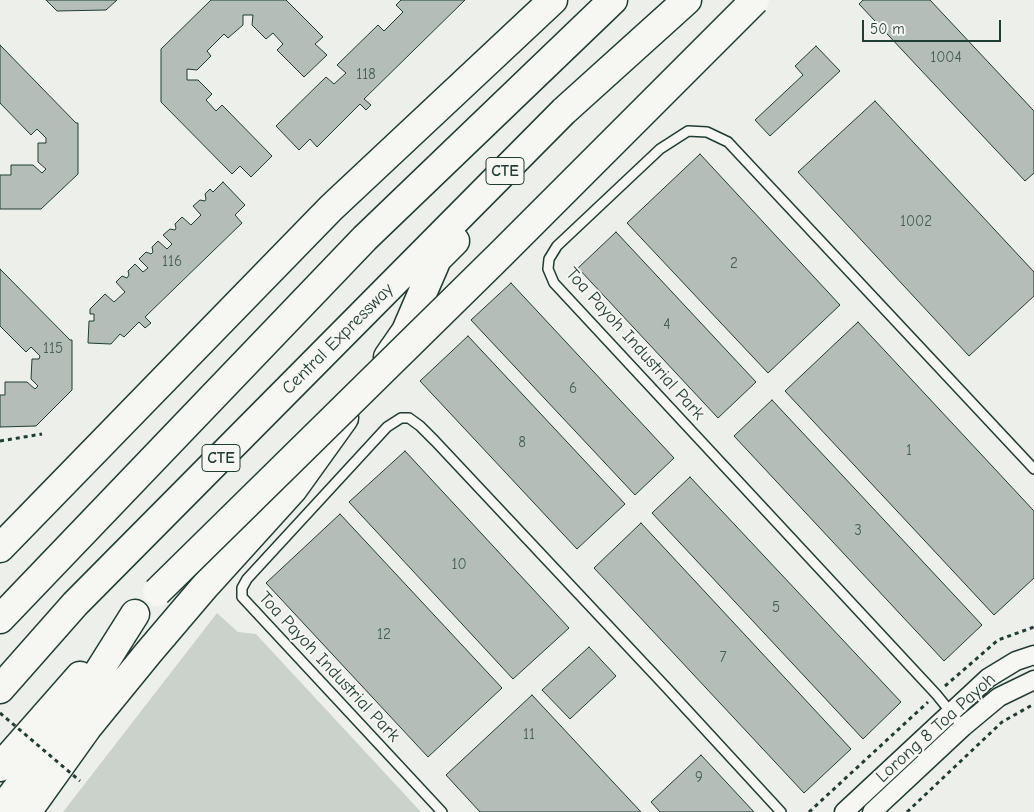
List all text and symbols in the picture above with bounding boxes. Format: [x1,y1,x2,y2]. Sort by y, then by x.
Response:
scale bar [864,10,1003,42]
text: 50 m [870,20,905,38]
house number: 1004 [930,49,962,67]
house number: 118 [356,66,376,84]
road number: CTE [486,158,524,185]
house number: 1002 [900,213,932,231]
house number: 116 [162,253,182,271]
house number: 2 [730,255,738,273]
street label: Toa Payoh Industrial Park [561,263,709,425]
street label: Central Expressway [278,279,398,399]
house number: 4 [663,316,671,334]
house number: 115 [43,340,63,358]
house number: 6 [569,380,577,398]
house number: 8 [518,434,526,452]
house number: 1 [906,442,912,460]
road number: CTE [202,444,240,472]
house number: 3 [854,522,862,540]
house number: 10 [451,556,467,574]
street label: Toa Payoh Industrial Park [254,587,404,747]
house number: 5 [772,599,780,617]
house number: 12 [377,626,391,644]
house number: 7 [719,649,727,667]
street label: Lorong 8 Toa Payoh [872,669,1000,787]
house number: 11 [523,726,535,744]
house number: 9 [695,769,703,787]

